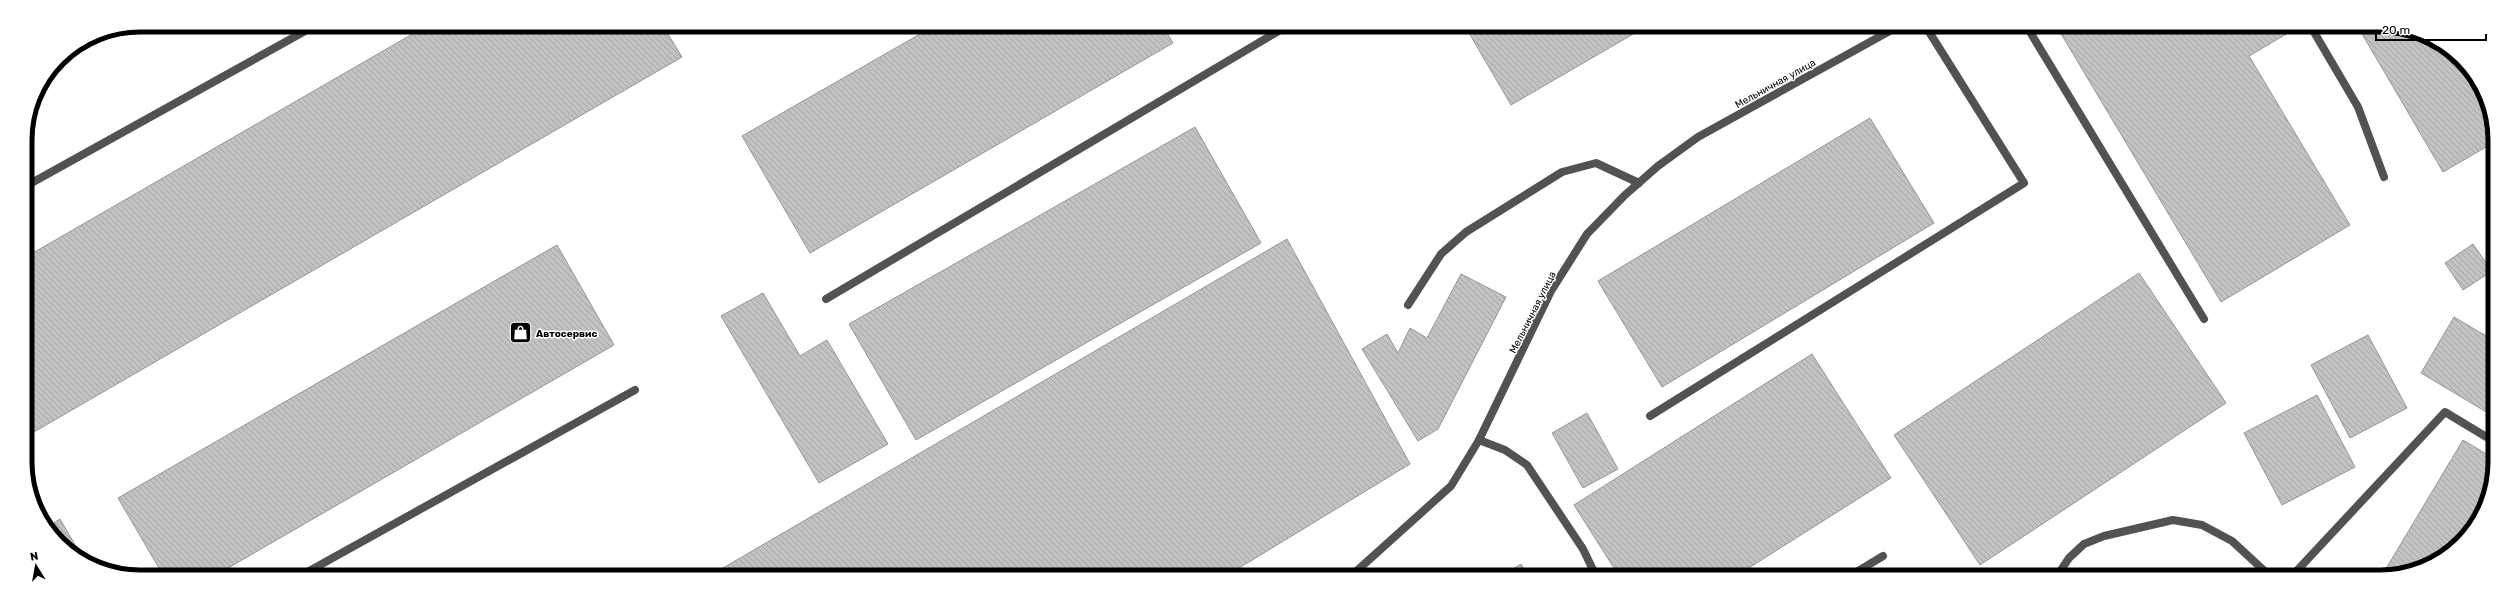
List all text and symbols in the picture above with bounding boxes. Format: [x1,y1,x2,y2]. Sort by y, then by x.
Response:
scale bar [2376,16,2486,42]
text: 20 m [2382,23,2410,37]
street label: Мельничная улица [1733,57,1818,111]
street label: Мельничная улица [1507,270,1559,355]
shop icon: Автосервис [507,320,533,346]
place label: Автосервис [536,328,597,340]
north arrow [16,546,56,586]
text: N [29,550,39,564]

